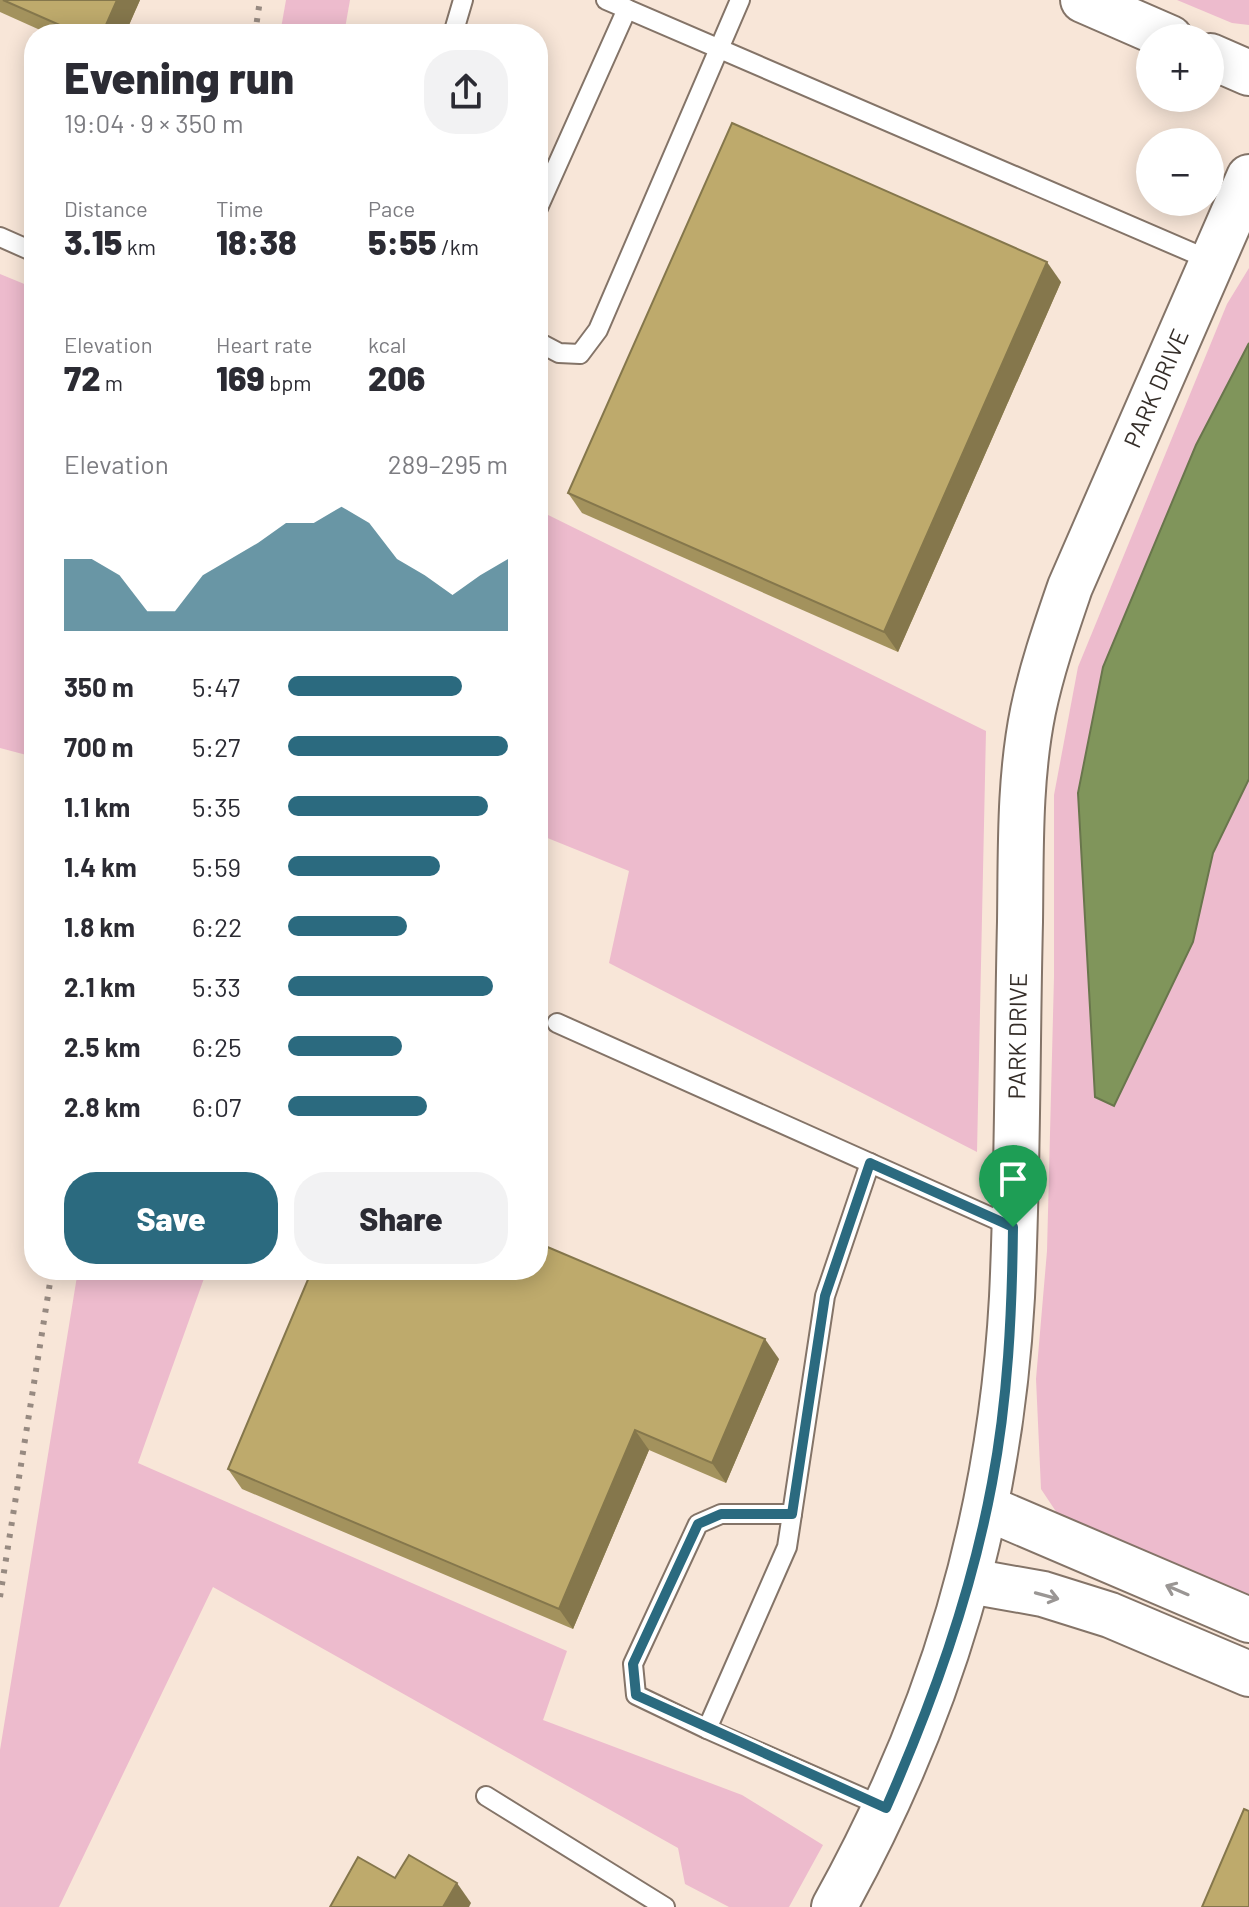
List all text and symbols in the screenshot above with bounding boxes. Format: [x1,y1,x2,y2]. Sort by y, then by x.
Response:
map controls [1136,24,1224,216]
button: + [1136,24,1224,112]
text: Evening run [64,50,294,103]
button: share [424,50,508,134]
text: 19:04 · 9 × 350 m [64,107,243,138]
button: − [1136,128,1224,216]
text: Distance [64,195,148,221]
text: Time [216,195,264,221]
text: Pace [368,195,415,221]
text: 3.15 [64,221,122,262]
text: 18:38 [216,221,297,262]
text: 5:55 [368,221,436,262]
text: km [122,233,156,259]
text: /km [436,233,479,259]
street label: PARK DRIVE [1117,324,1194,452]
text: Elevation [64,331,153,357]
text: Heart rate [216,331,313,357]
text: kcal [368,331,406,357]
text: 72 [64,357,100,398]
text: 169 [216,357,265,398]
text: 206 [368,357,425,398]
text: m [100,369,123,395]
text: bpm [265,369,312,395]
text: Elevation [64,448,169,479]
text: 289–295 m [388,448,508,479]
text: 350 m [64,671,134,702]
text: 5:47 [192,671,240,702]
text: 700 m [64,731,133,762]
text: 5:27 [192,731,240,762]
text: 1.1 km [64,791,130,822]
text: 5:35 [192,791,241,822]
text: 1.4 km [64,851,137,882]
text: 5:59 [192,851,241,882]
text: 1.8 km [64,911,135,942]
text: 6:22 [192,911,242,942]
text: 2.1 km [64,971,136,1002]
text: 5:33 [192,971,241,1002]
street label: PARK DRIVE [1001,973,1032,1100]
text: 2.5 km [64,1031,140,1062]
text: 6:25 [192,1031,242,1062]
text: 2.8 km [64,1091,140,1122]
text: 6:07 [192,1091,241,1122]
pin [979,1145,1047,1227]
icon: arrive [991,1157,1035,1201]
button: Save [64,1172,278,1264]
button: Share [294,1172,508,1264]
one-way arrow [1165,1581,1190,1596]
one-way arrow [1033,1589,1059,1604]

